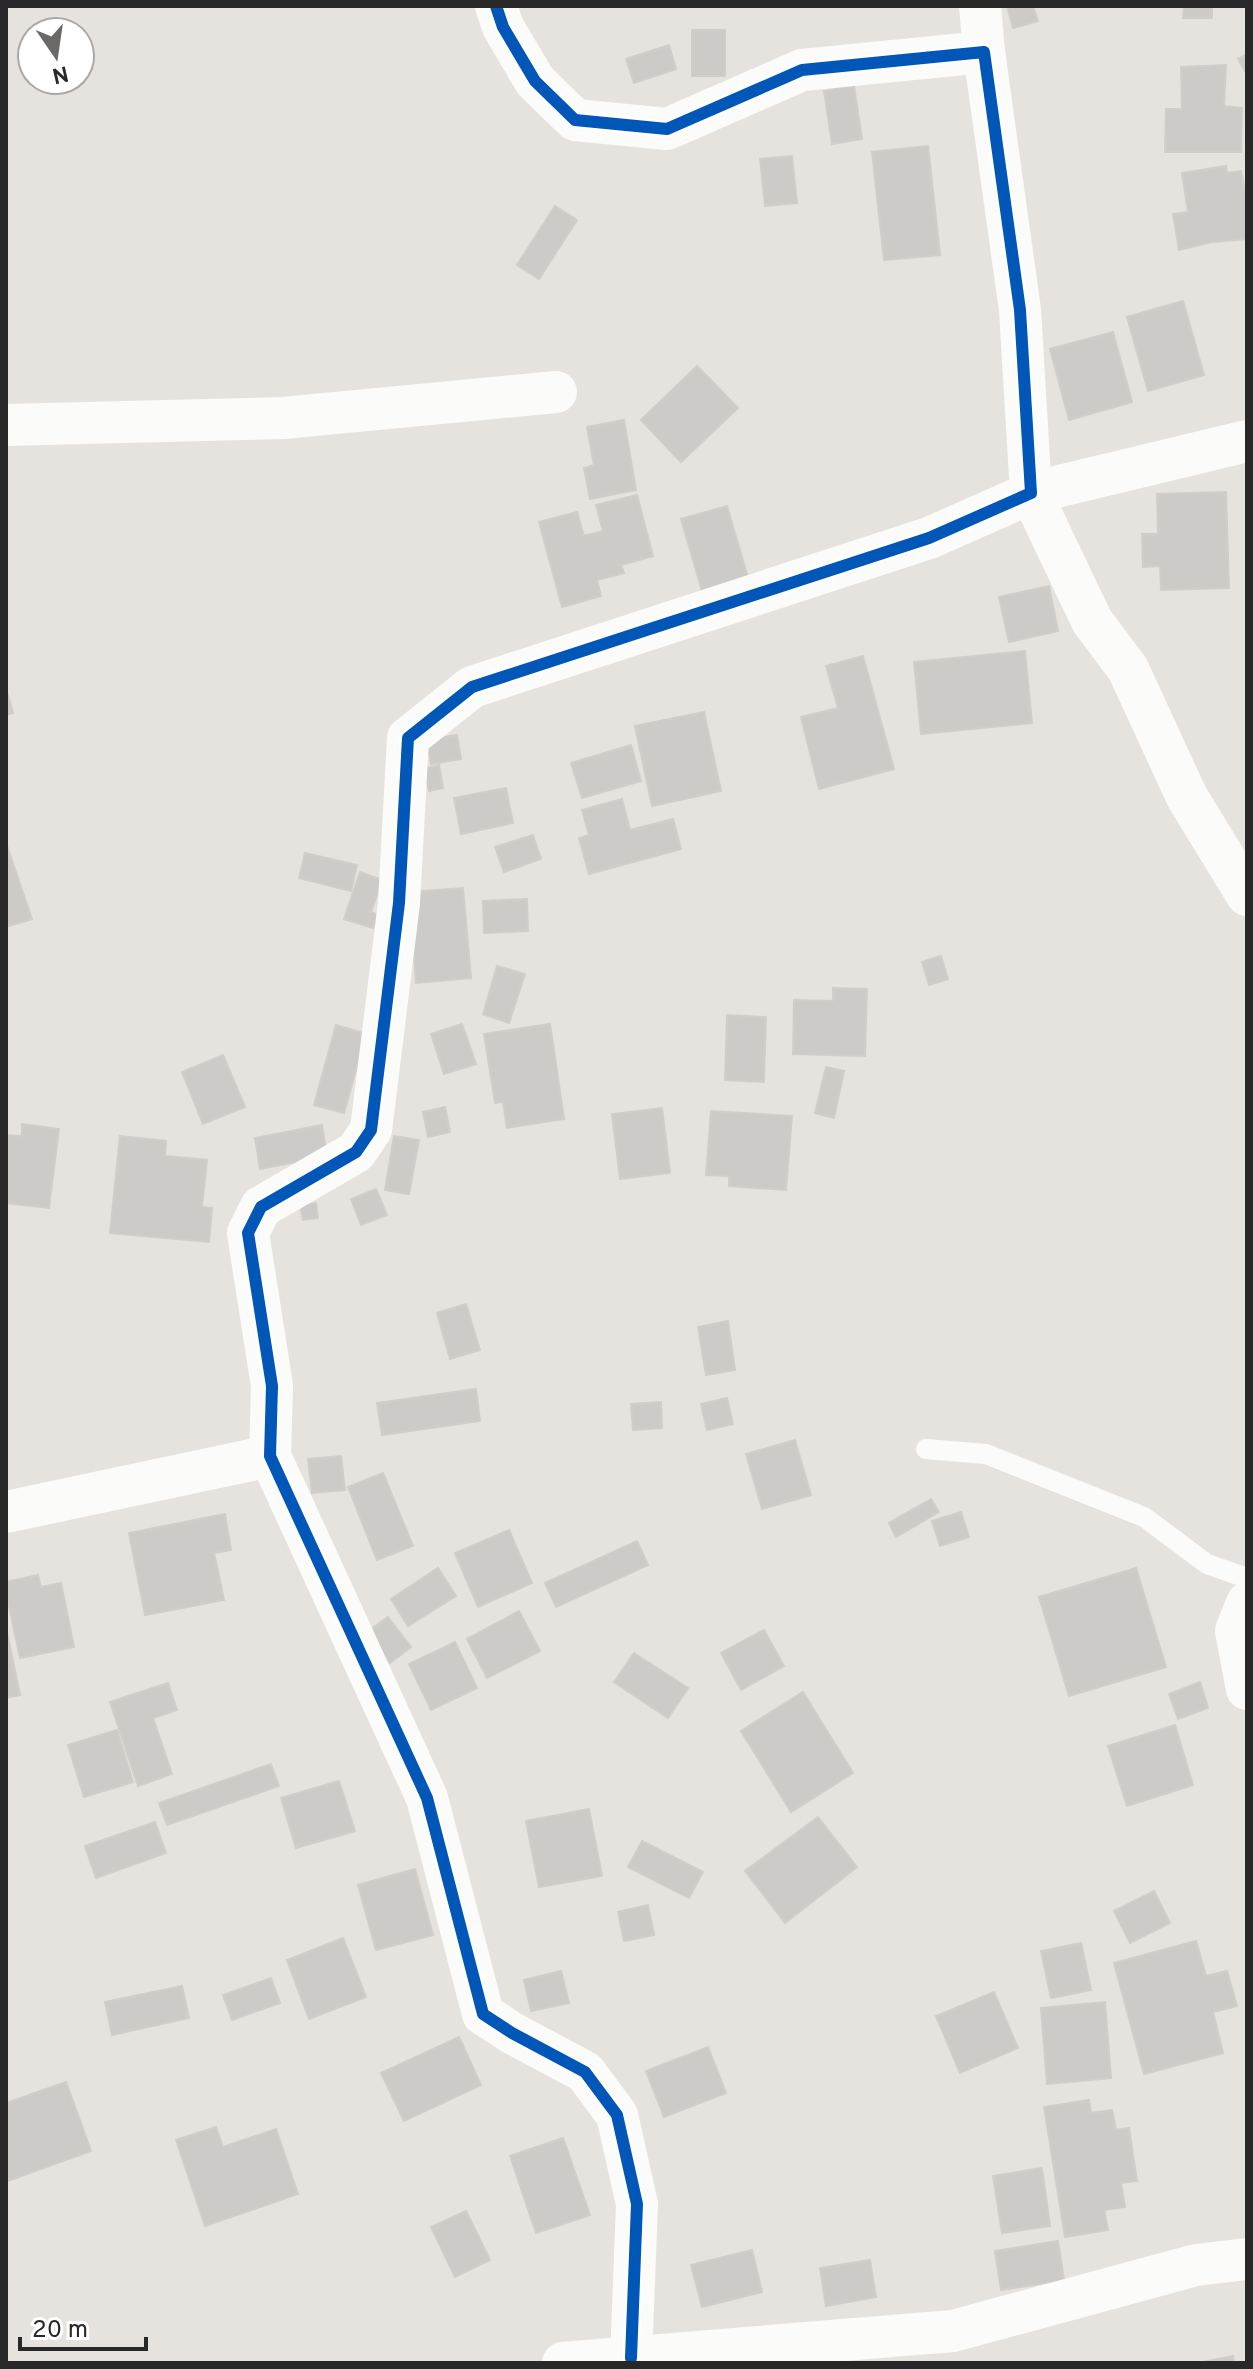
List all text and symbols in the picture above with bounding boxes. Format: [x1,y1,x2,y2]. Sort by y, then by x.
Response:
north arrow [16,16,96,96]
text: N [49,58,71,88]
scale bar [20,2301,146,2351]
text: 20 m [32,2316,88,2346]

